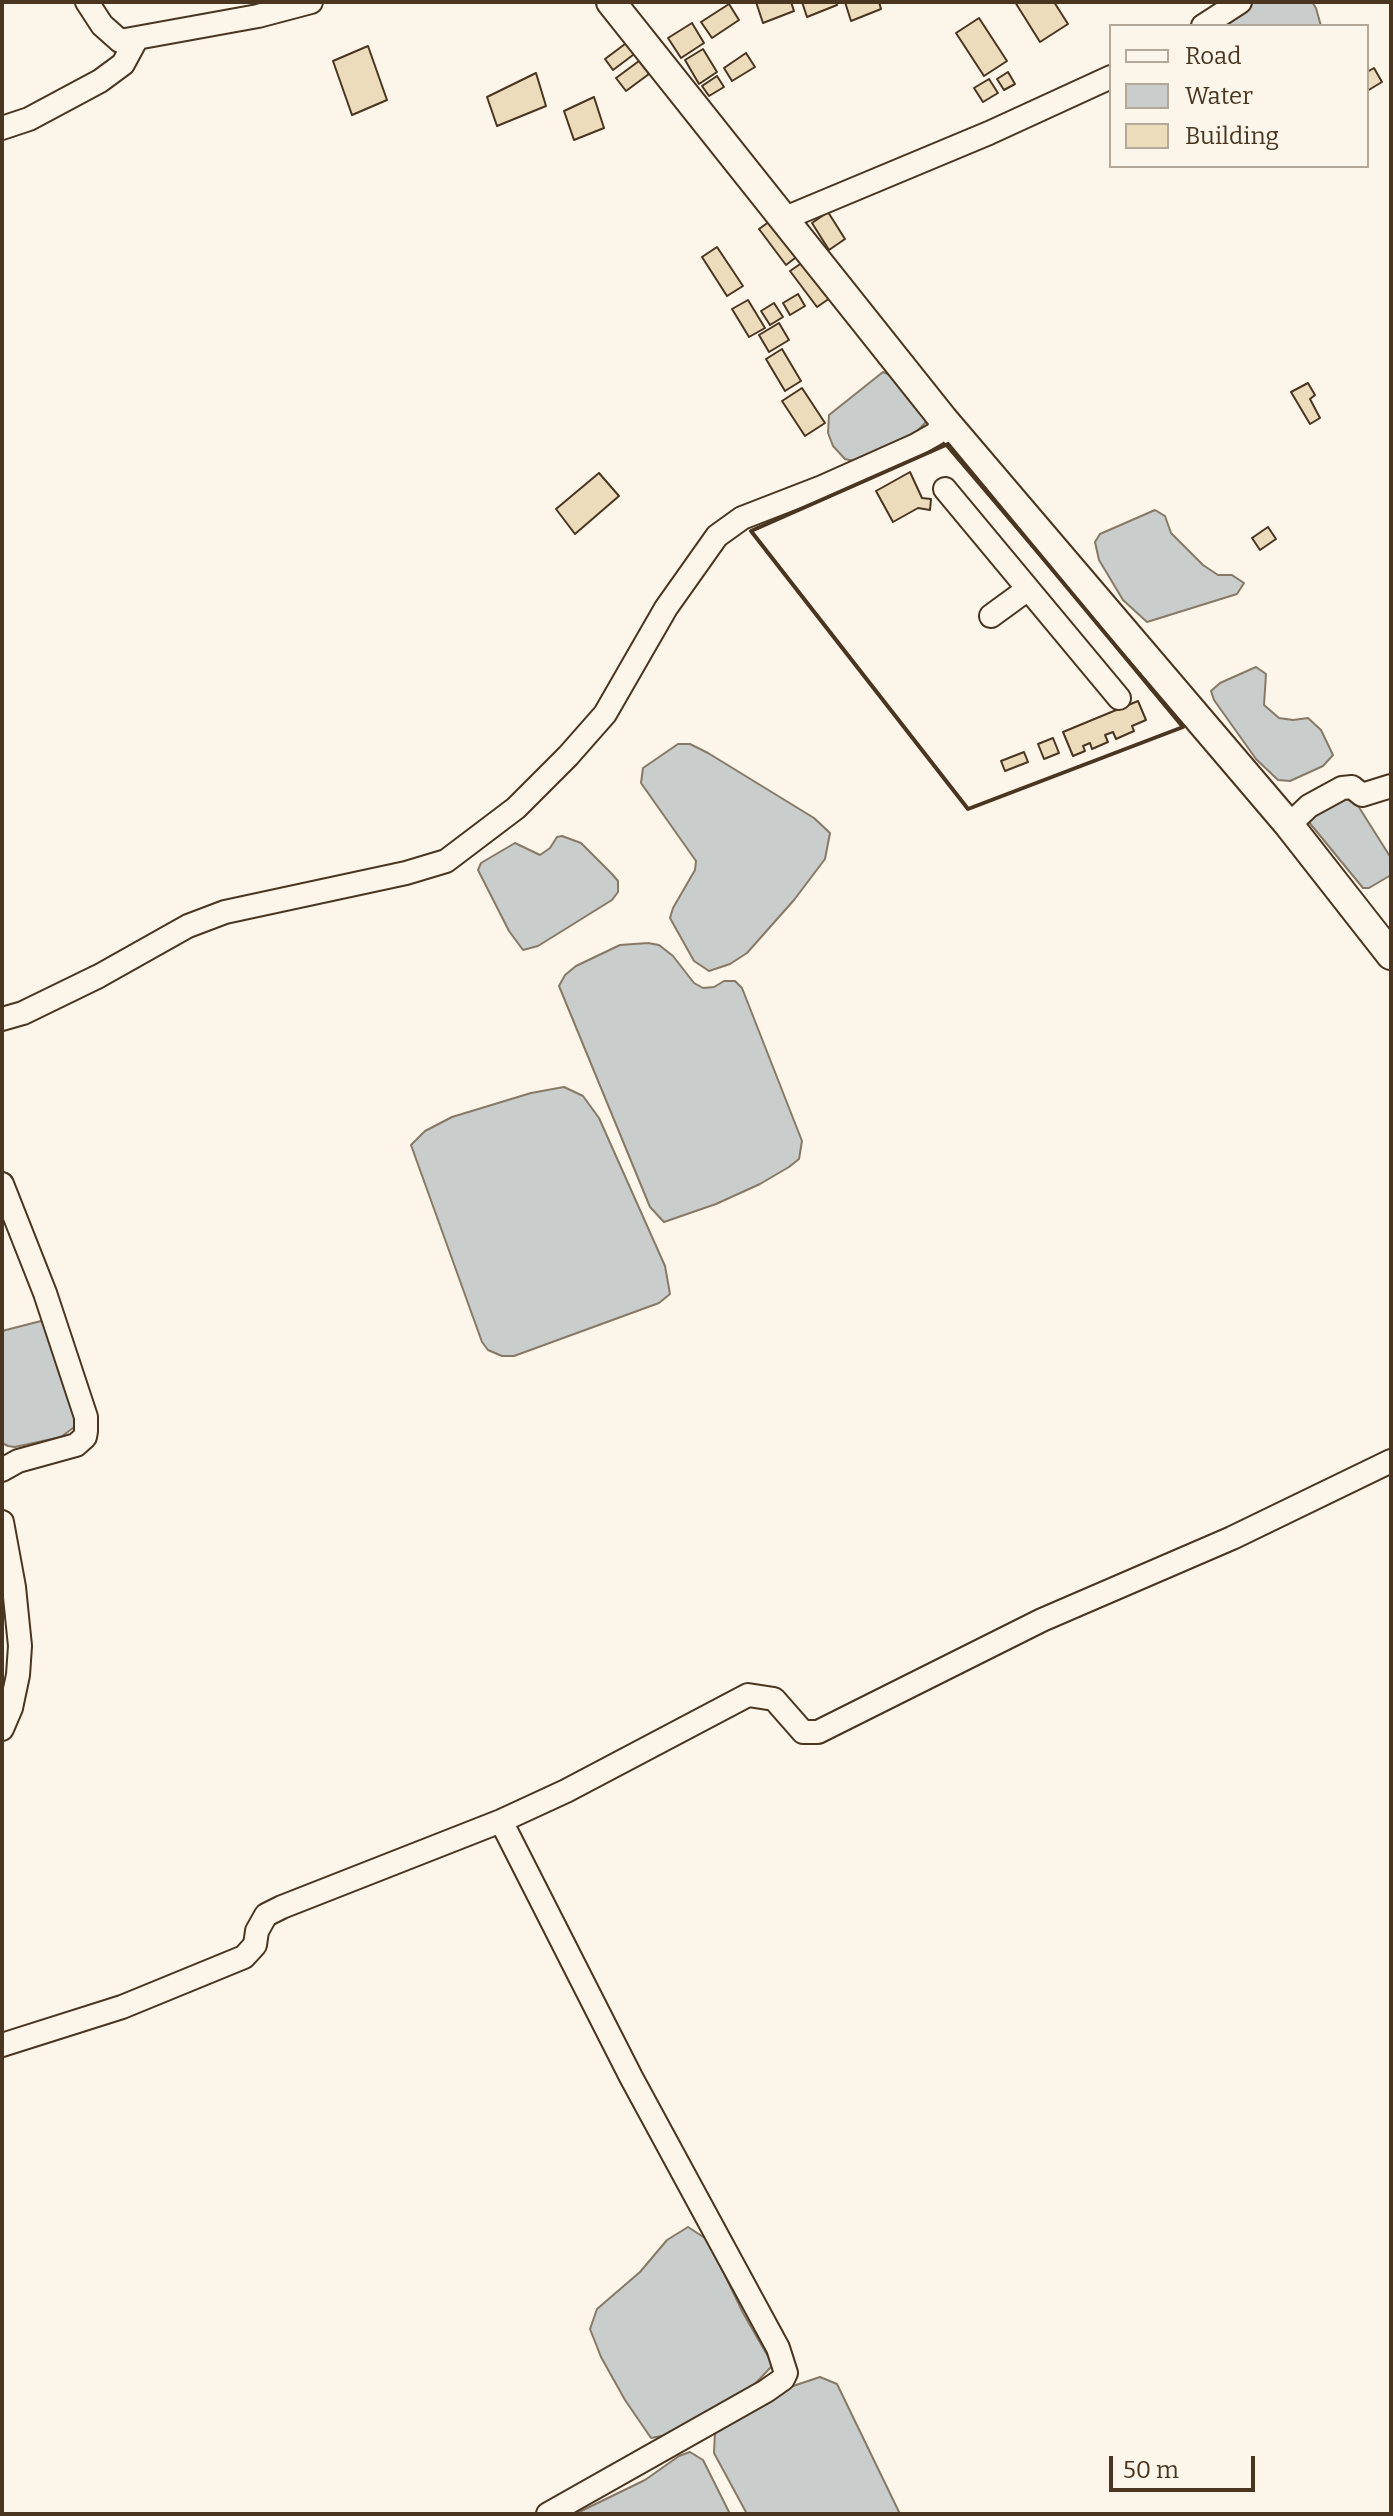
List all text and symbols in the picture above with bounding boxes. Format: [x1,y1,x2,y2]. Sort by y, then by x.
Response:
legend [1109,24,1369,168]
text: Road [1185,42,1241,70]
text: Water [1185,82,1253,110]
text: Building [1185,122,1279,150]
scale bar [1113,2440,1259,2490]
text: 50 m [1123,2456,1179,2484]

